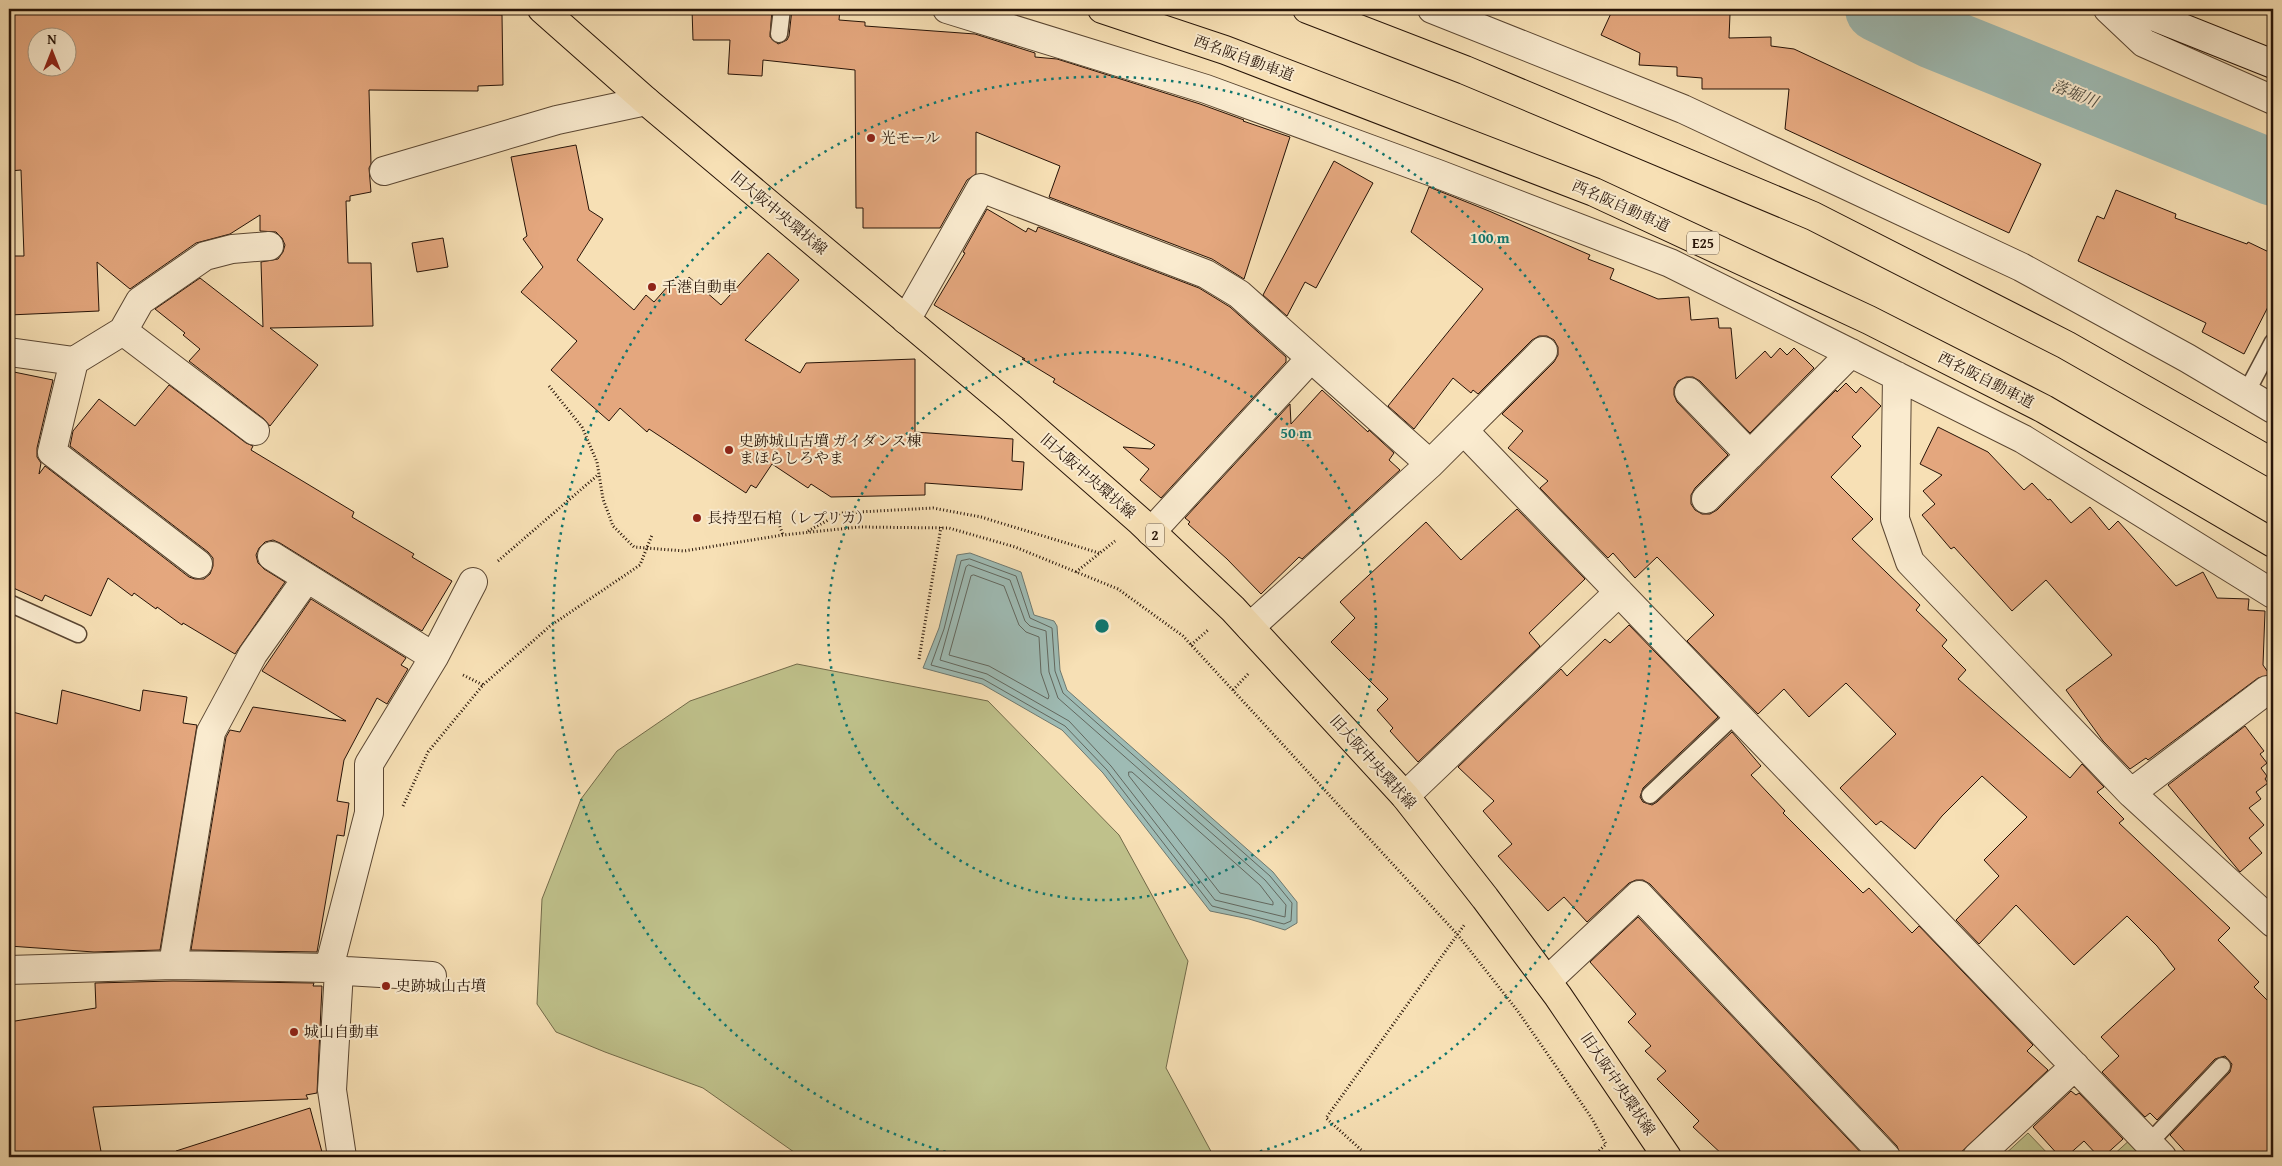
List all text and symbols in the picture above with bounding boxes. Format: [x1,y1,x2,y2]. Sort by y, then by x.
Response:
north arrow [28,28,78,78]
text: N [47,29,57,49]
street label: 西名阪自動車道 [1191,30,1297,85]
water label: 落堀川 [2048,73,2104,114]
place label: 光モール [881,127,940,148]
marker: 光モール [865,132,877,144]
street label: 旧大阪中央環状線 [727,166,832,259]
street label: 西名阪自動車道 [1569,175,1673,236]
text: 100 m [1470,227,1510,248]
road number: E25 [1687,232,1719,254]
place label: 千港自動車 [662,276,737,297]
marker: 千港自動車 [646,281,658,293]
street label: 西名阪自動車道 [1935,346,2038,413]
text: 50 m [1280,422,1312,443]
street label: 旧大阪中央環状線 [1036,428,1141,523]
place label: 史跡城山古墳 ガイダンス棟 まほらしろやま [739,430,922,468]
marker: 史跡城山古墳 ガイダンス棟 まほらしろやま [723,444,735,456]
place label: 長持型石棺（レプリカ） [707,507,871,528]
marker: 長持型石棺（レプリカ） [691,512,703,524]
road number: 2 [1146,524,1164,546]
centre of rings [1093,617,1111,635]
street label: 旧大阪中央環状線 [1325,710,1421,813]
place label: 史跡城山古墳 [396,975,486,996]
marker: 史跡城山古墳 [380,980,392,992]
place label: 城山自動車 [304,1021,379,1042]
marker: 城山自動車 [288,1026,300,1038]
street label: 旧大阪中央環状線 [1576,1028,1661,1139]

